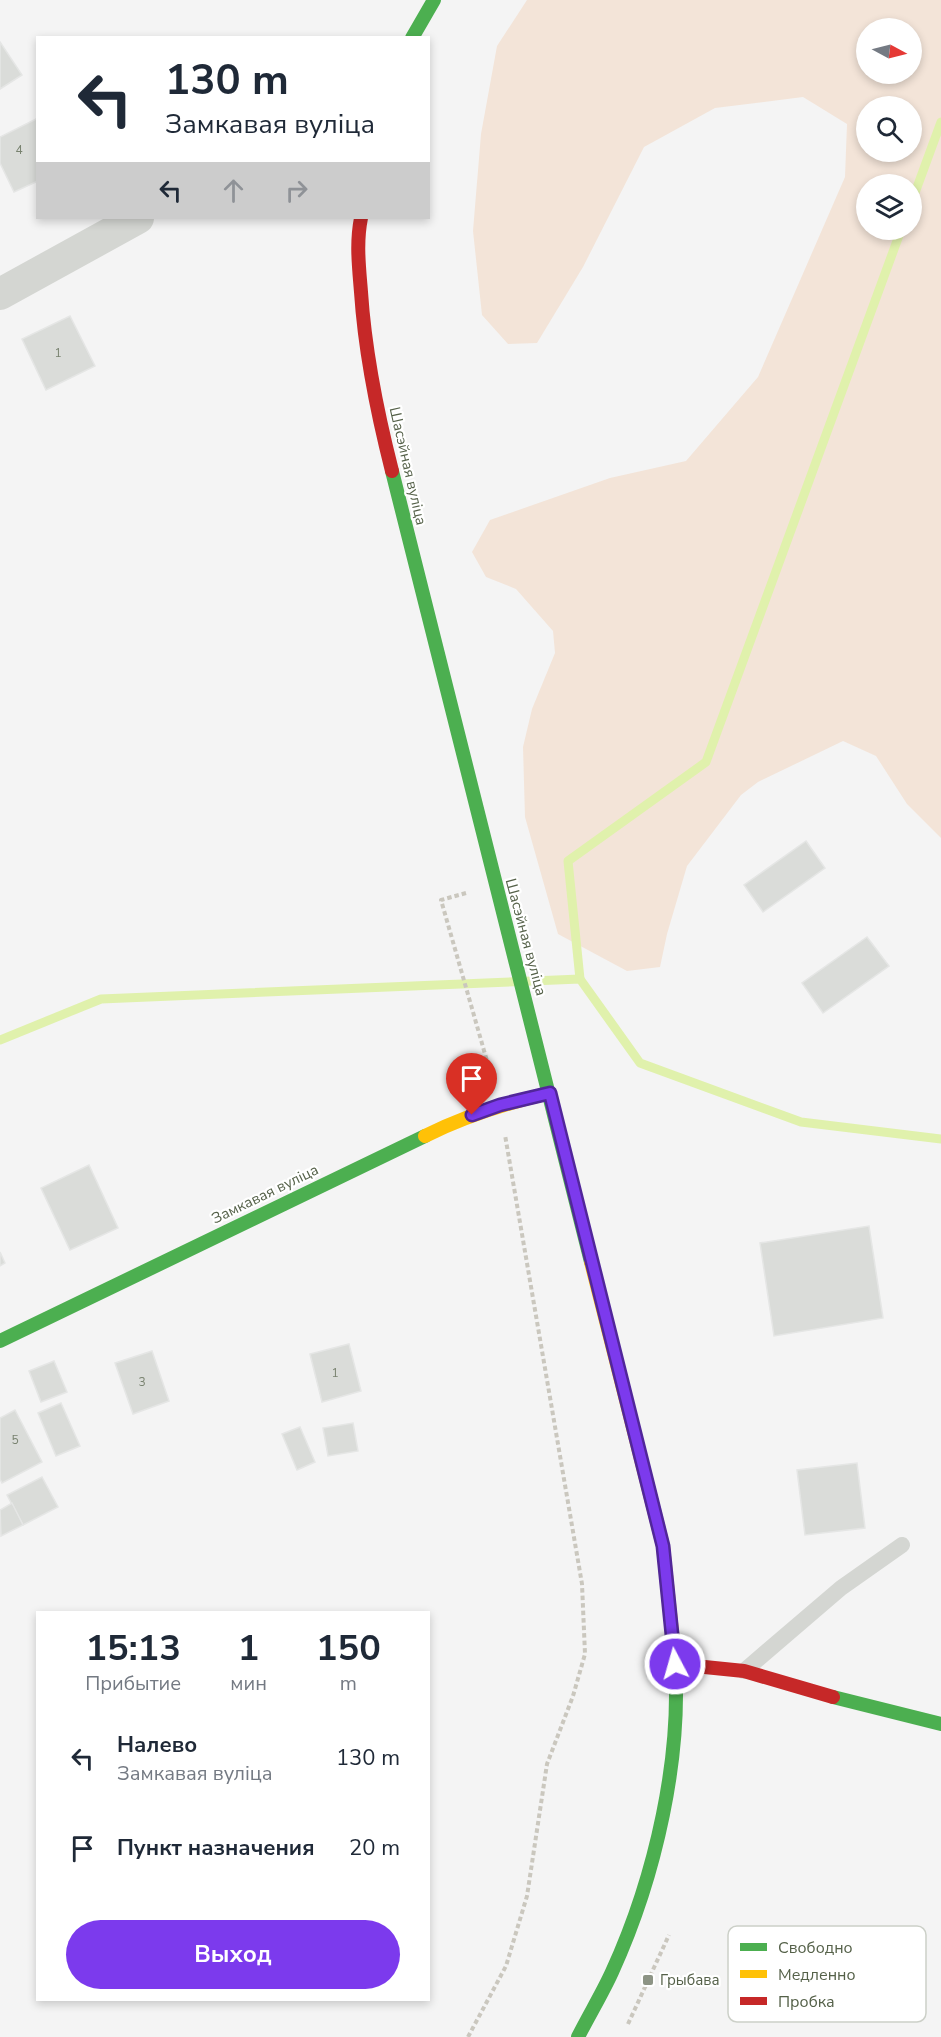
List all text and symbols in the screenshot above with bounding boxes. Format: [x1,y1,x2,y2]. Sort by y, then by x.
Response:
north arrow [856,18,922,84]
map controls [856,18,922,240]
text: 130 m [165,52,289,109]
icon: left [66,60,144,138]
button: search [856,96,922,162]
text: Замкавая вуліца [165,106,375,143]
house number: 4 [15,142,23,158]
icon: left [154,174,187,207]
icon: ahead [217,174,250,207]
icon: right [280,174,313,207]
button: layers [856,174,922,240]
house number: 1 [54,345,62,361]
street label: Шасэйная вуліца [385,405,431,527]
street label: Шасэйная вуліца [501,876,551,998]
pin [446,1053,497,1115]
icon: arrive [455,1062,488,1095]
street label: Замкавая вуліца [208,1159,322,1229]
house number: 1 [331,1365,339,1381]
house number: 3 [138,1374,146,1390]
house number: 5 [11,1432,19,1448]
text: 15:13 [85,1624,181,1673]
text: 1 [238,1624,259,1673]
text: 150 [316,1624,381,1673]
position arrow [643,1632,707,1696]
text: Прибытие [85,1670,181,1697]
text: мин [230,1670,267,1697]
text: m [340,1670,357,1697]
text: Налево [117,1730,197,1760]
icon: left [66,1742,99,1775]
text: 130 m [336,1743,400,1773]
text: Замкавая вуліца [117,1760,273,1787]
icon: arrive [66,1832,99,1865]
text: Пункт назначения [117,1833,315,1863]
text: 20 m [349,1833,400,1863]
button: Выход [66,1920,400,1989]
legend [728,1926,926,2022]
text: Свободно [778,1937,853,1959]
text: Медленно [778,1964,856,1986]
place label: Грыбава [660,1970,720,1990]
marker: Грыбава [641,1973,655,1987]
text: Пробка [778,1991,835,2013]

